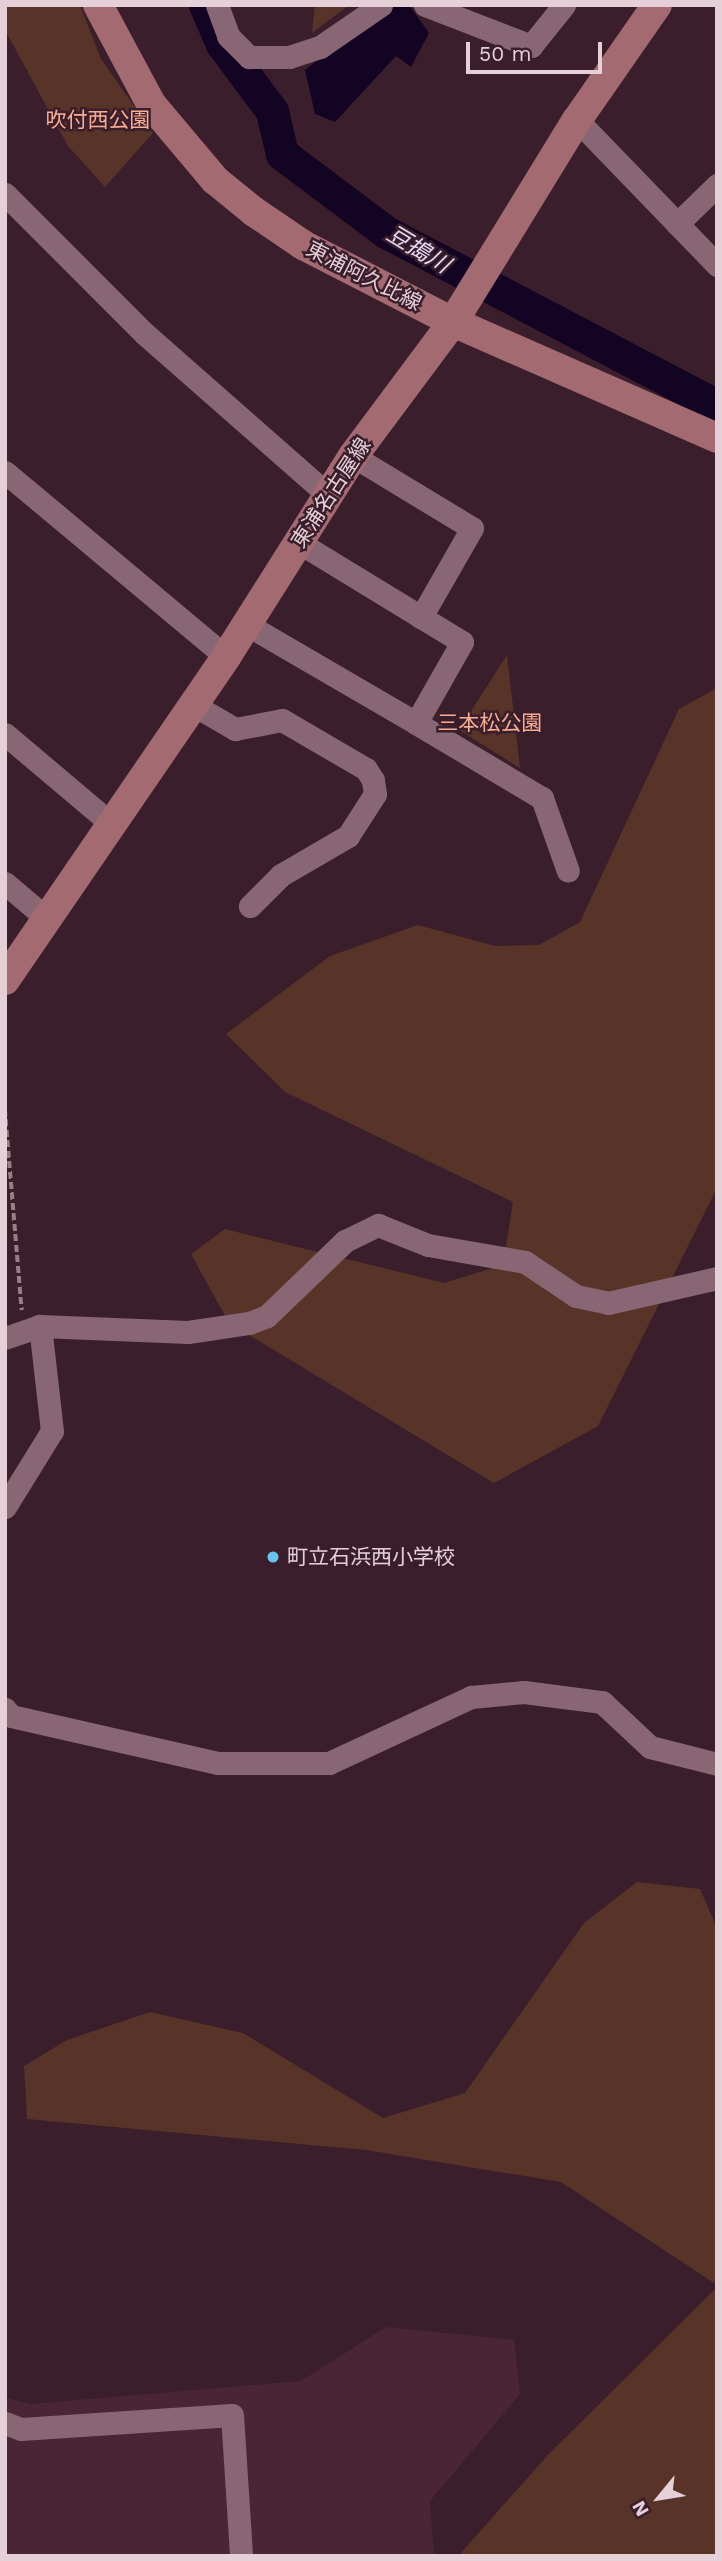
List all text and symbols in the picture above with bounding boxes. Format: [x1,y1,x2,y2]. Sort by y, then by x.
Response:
scale bar [470,28,606,72]
text: 50 m [479,41,531,66]
park label: 吹付西公園 [46,107,150,133]
water label: 豆搗川 [381,220,455,280]
street label: 東浦阿久比線 [302,236,426,316]
street label: 東浦名古屋線 [286,433,376,553]
park label: 三本松公園 [438,710,542,736]
place label: 町立石浜西小学校 [287,1544,455,1570]
marker: 町立石浜西小学校 [265,1549,281,1565]
north arrow [624,2463,694,2533]
text: N [627,2497,654,2521]

